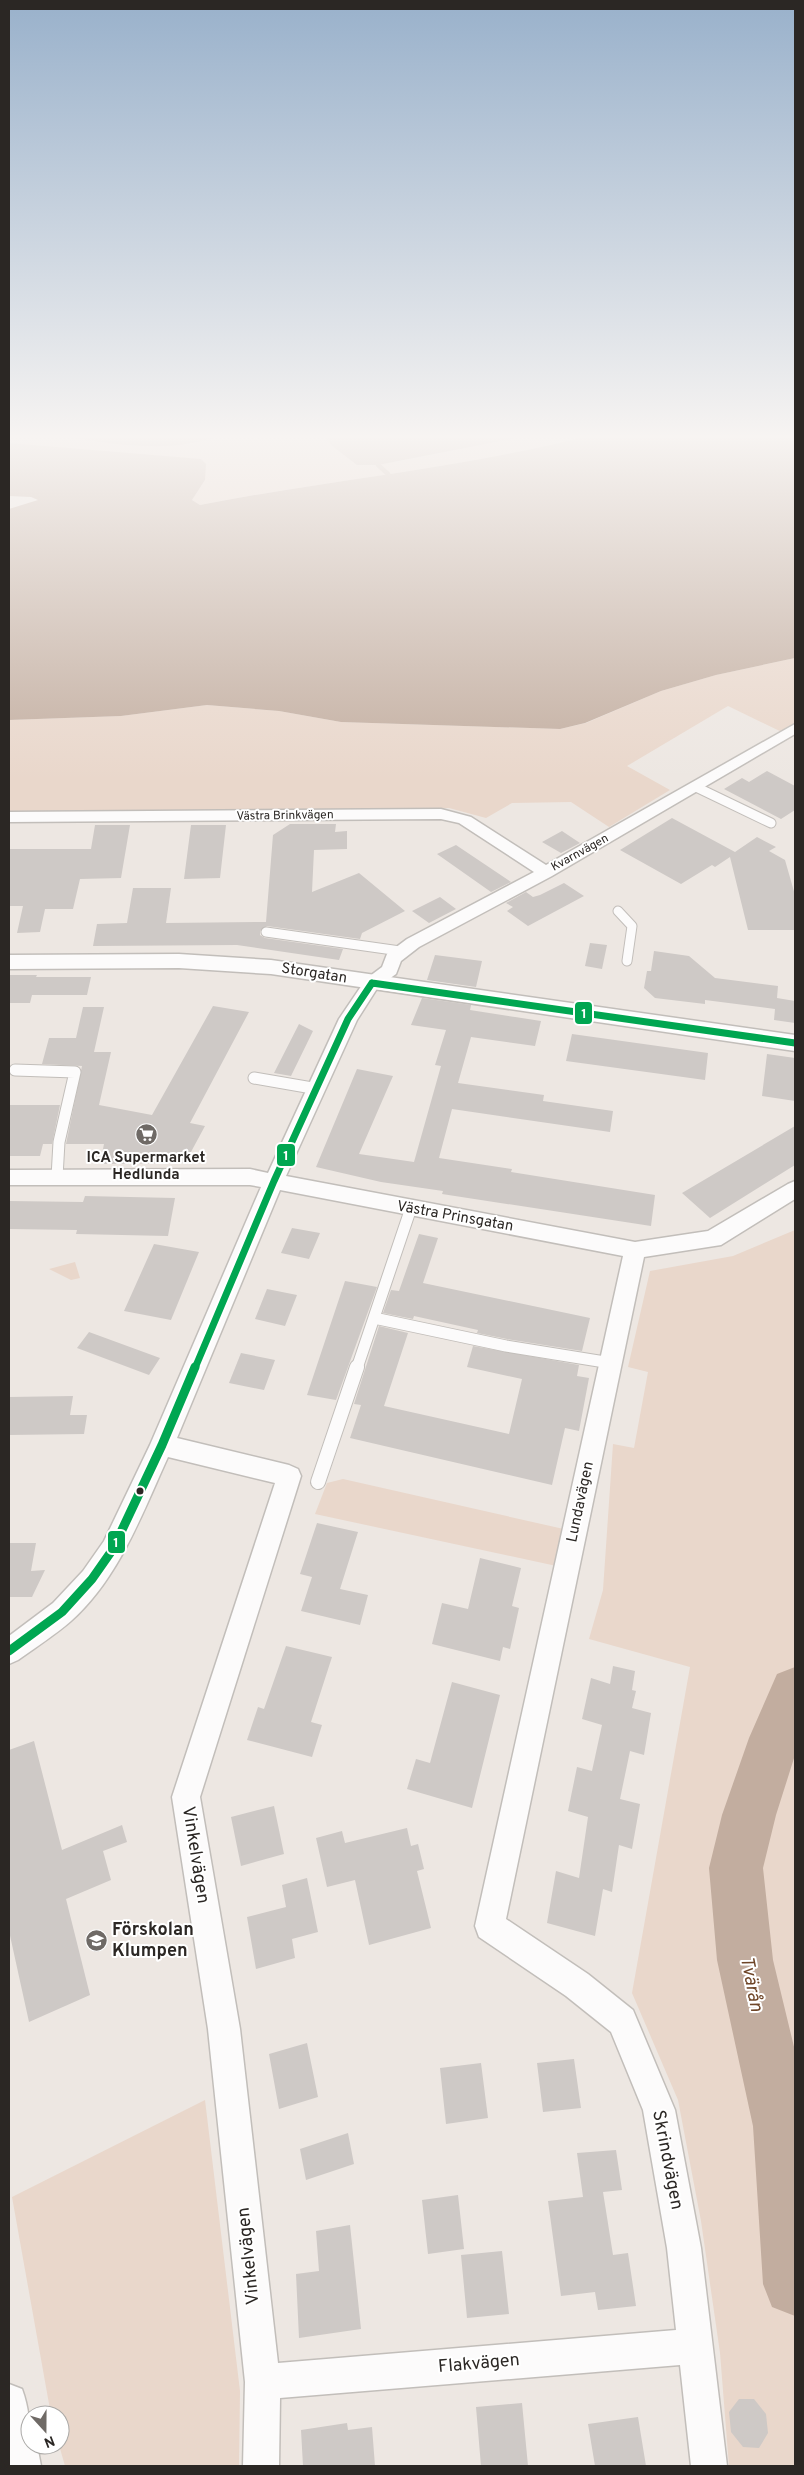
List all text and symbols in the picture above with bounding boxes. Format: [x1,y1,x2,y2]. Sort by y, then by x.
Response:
street label: Västra Brinkvägen [236,807,334,825]
street label: Kvarnvägen [548,831,612,875]
street label: Storgatan [280,959,348,989]
line badge: 1 [574,1001,593,1025]
text: 1 [581,1006,587,1023]
supermarket icon: ICA Supermarket Hedlunda [134,1123,158,1147]
line badge: 1 [276,1143,296,1167]
text: 1 [283,1148,289,1165]
place label: ICA Supermarket Hedlunda [87,1149,206,1185]
street label: Västra Prinsgatan [395,1197,515,1237]
street label: Lundavägen [563,1460,599,1544]
unlabelled marker [135,1486,145,1496]
line badge: 1 [107,1530,126,1554]
text: 1 [113,1535,119,1552]
street label: Vinkelvägen [176,1805,214,1905]
place label: Förskolan Klumpen [112,1919,194,1963]
school or university icon: Förskolan Klumpen [84,1928,108,1952]
water label: Tvärån [734,1954,768,2014]
street label: Skrindvägen [646,2108,688,2212]
street label: Vinkelvägen [232,2206,266,2306]
street label: Flakvägen [437,2349,521,2379]
north arrow [20,2405,70,2455]
text: N [41,2431,57,2450]

